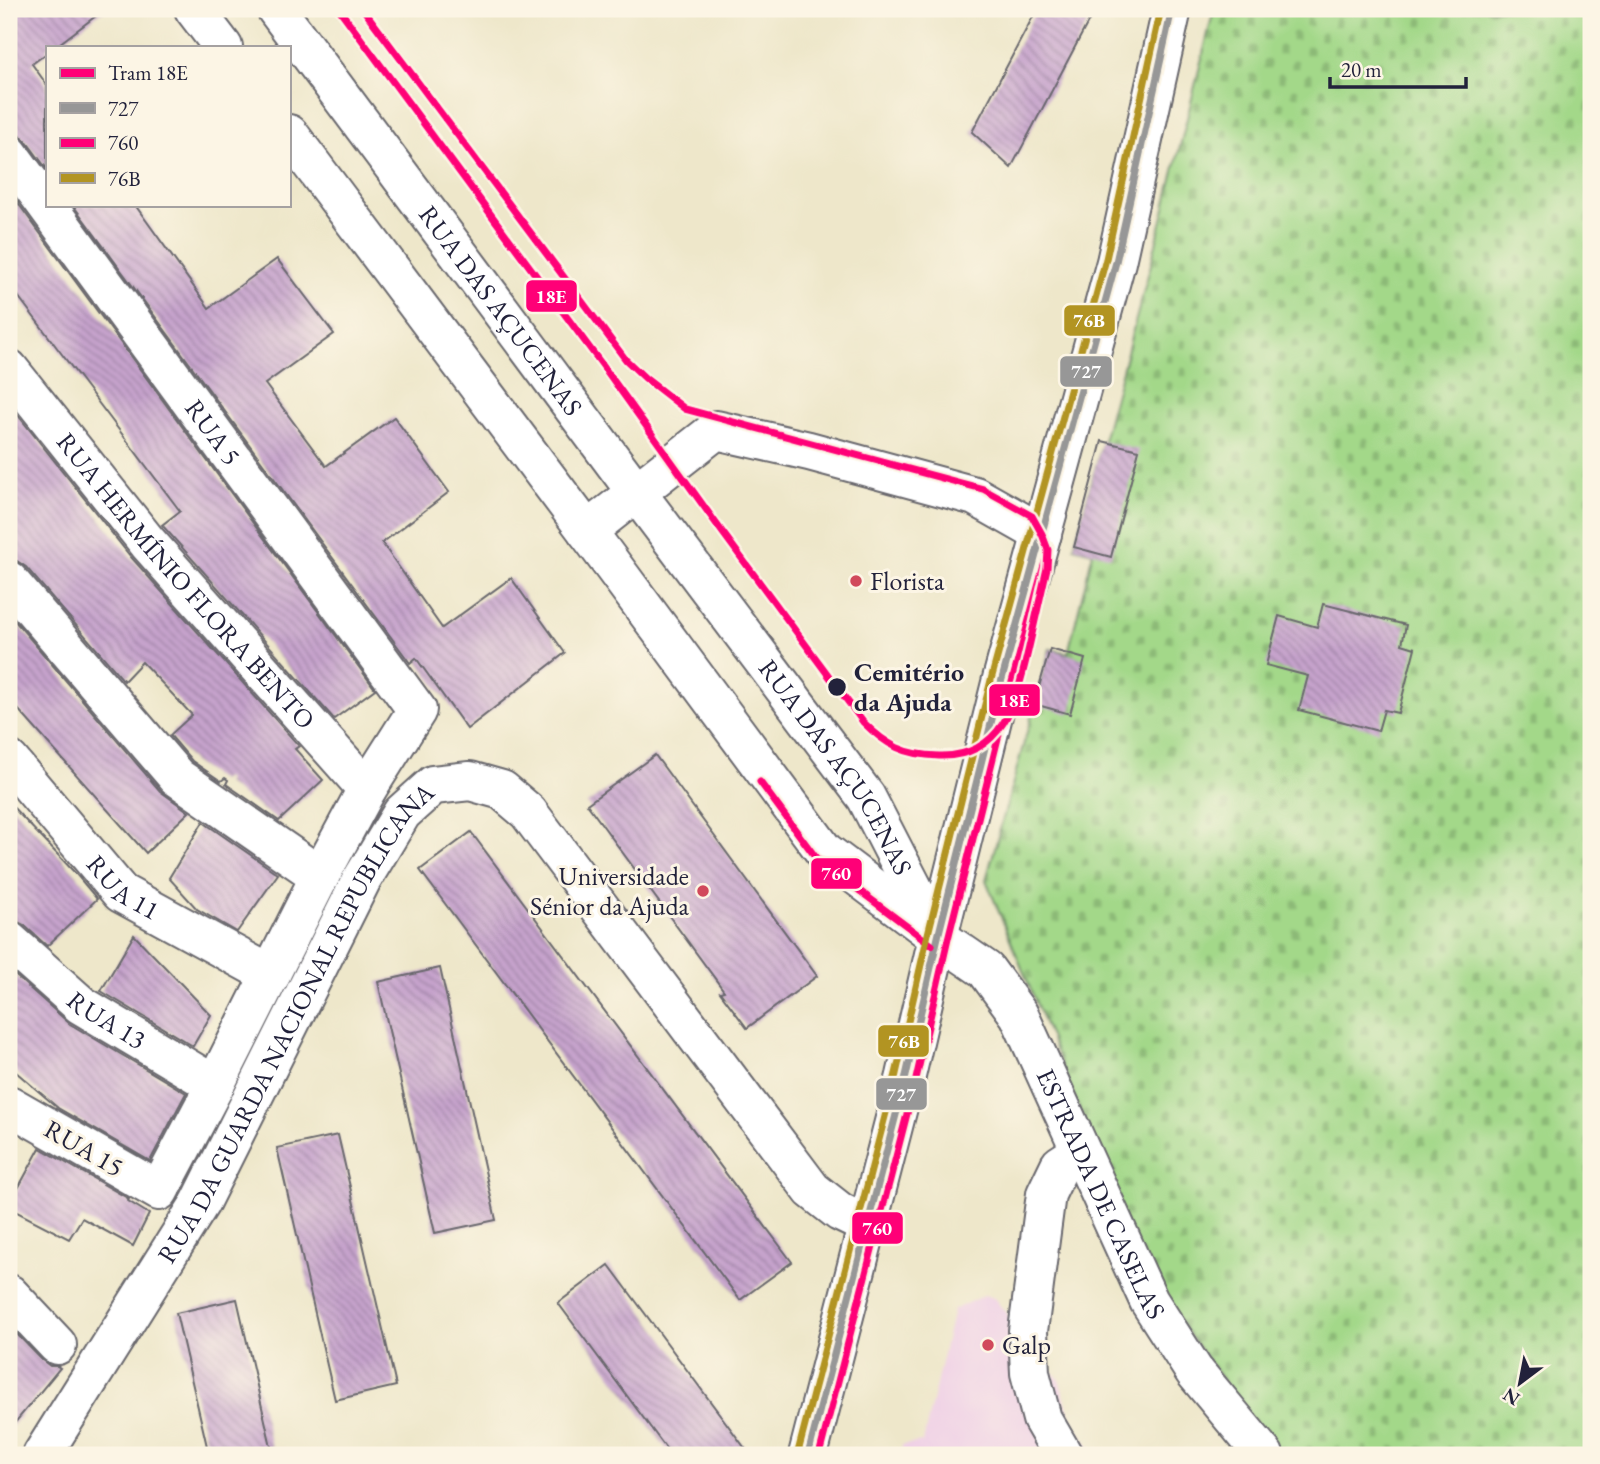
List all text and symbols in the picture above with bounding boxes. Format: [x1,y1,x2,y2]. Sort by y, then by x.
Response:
legend [46,46,290,206]
scale bar [1330,46,1467,90]
text: 20 m [1341,56,1382,83]
text: Tram 18E [108,59,188,86]
text: 727 [108,95,139,122]
text: 760 [108,129,138,156]
text: 76B [108,165,141,192]
street label: RUA DAS AÇUCENAS [411,199,590,422]
line badge: 18E [525,279,578,313]
text: 18E [535,284,567,309]
line badge: 76B [1063,304,1116,337]
text: 76B [1073,308,1105,333]
line badge: 727 [1059,355,1113,388]
text: 727 [1071,359,1102,384]
street label: RUA 5 [178,392,249,472]
street label: RUA HERMÍNIO FLORA BENTO [49,425,323,736]
place label: Florista [870,564,945,598]
marker: Florista [848,573,864,589]
street label: RUA DAS AÇUCENAS [751,652,920,881]
place label: Cemitério da Ajuda [854,655,964,719]
marker: Cemitério da Ajuda [826,676,848,698]
line badge: 18E [988,683,1041,717]
text: 18E [998,688,1030,713]
street label: RUA DA GUARDA NACIONAL REPUBLICANA [150,775,442,1270]
street label: RUA 11 [79,848,165,928]
line badge: 760 [810,857,863,890]
place label: Universidade Sénior da Ajuda [530,859,690,923]
text: 760 [821,861,851,886]
marker: Universidade Sénior da Ajuda [695,883,711,899]
street label: RUA 13 [60,983,152,1057]
line badge: 76B [877,1024,930,1058]
text: 76B [888,1029,920,1054]
street label: ESTRADA DE CASELAS [1029,1063,1173,1326]
line badge: 727 [875,1077,928,1111]
text: 727 [886,1082,917,1107]
street label: RUA 15 [38,1112,130,1184]
line badge: 760 [851,1211,904,1245]
text: 760 [862,1216,892,1241]
place label: Galp [1002,1328,1051,1362]
marker: Galp [980,1337,996,1353]
north arrow [1484,1348,1554,1418]
text: N [1498,1382,1524,1412]

